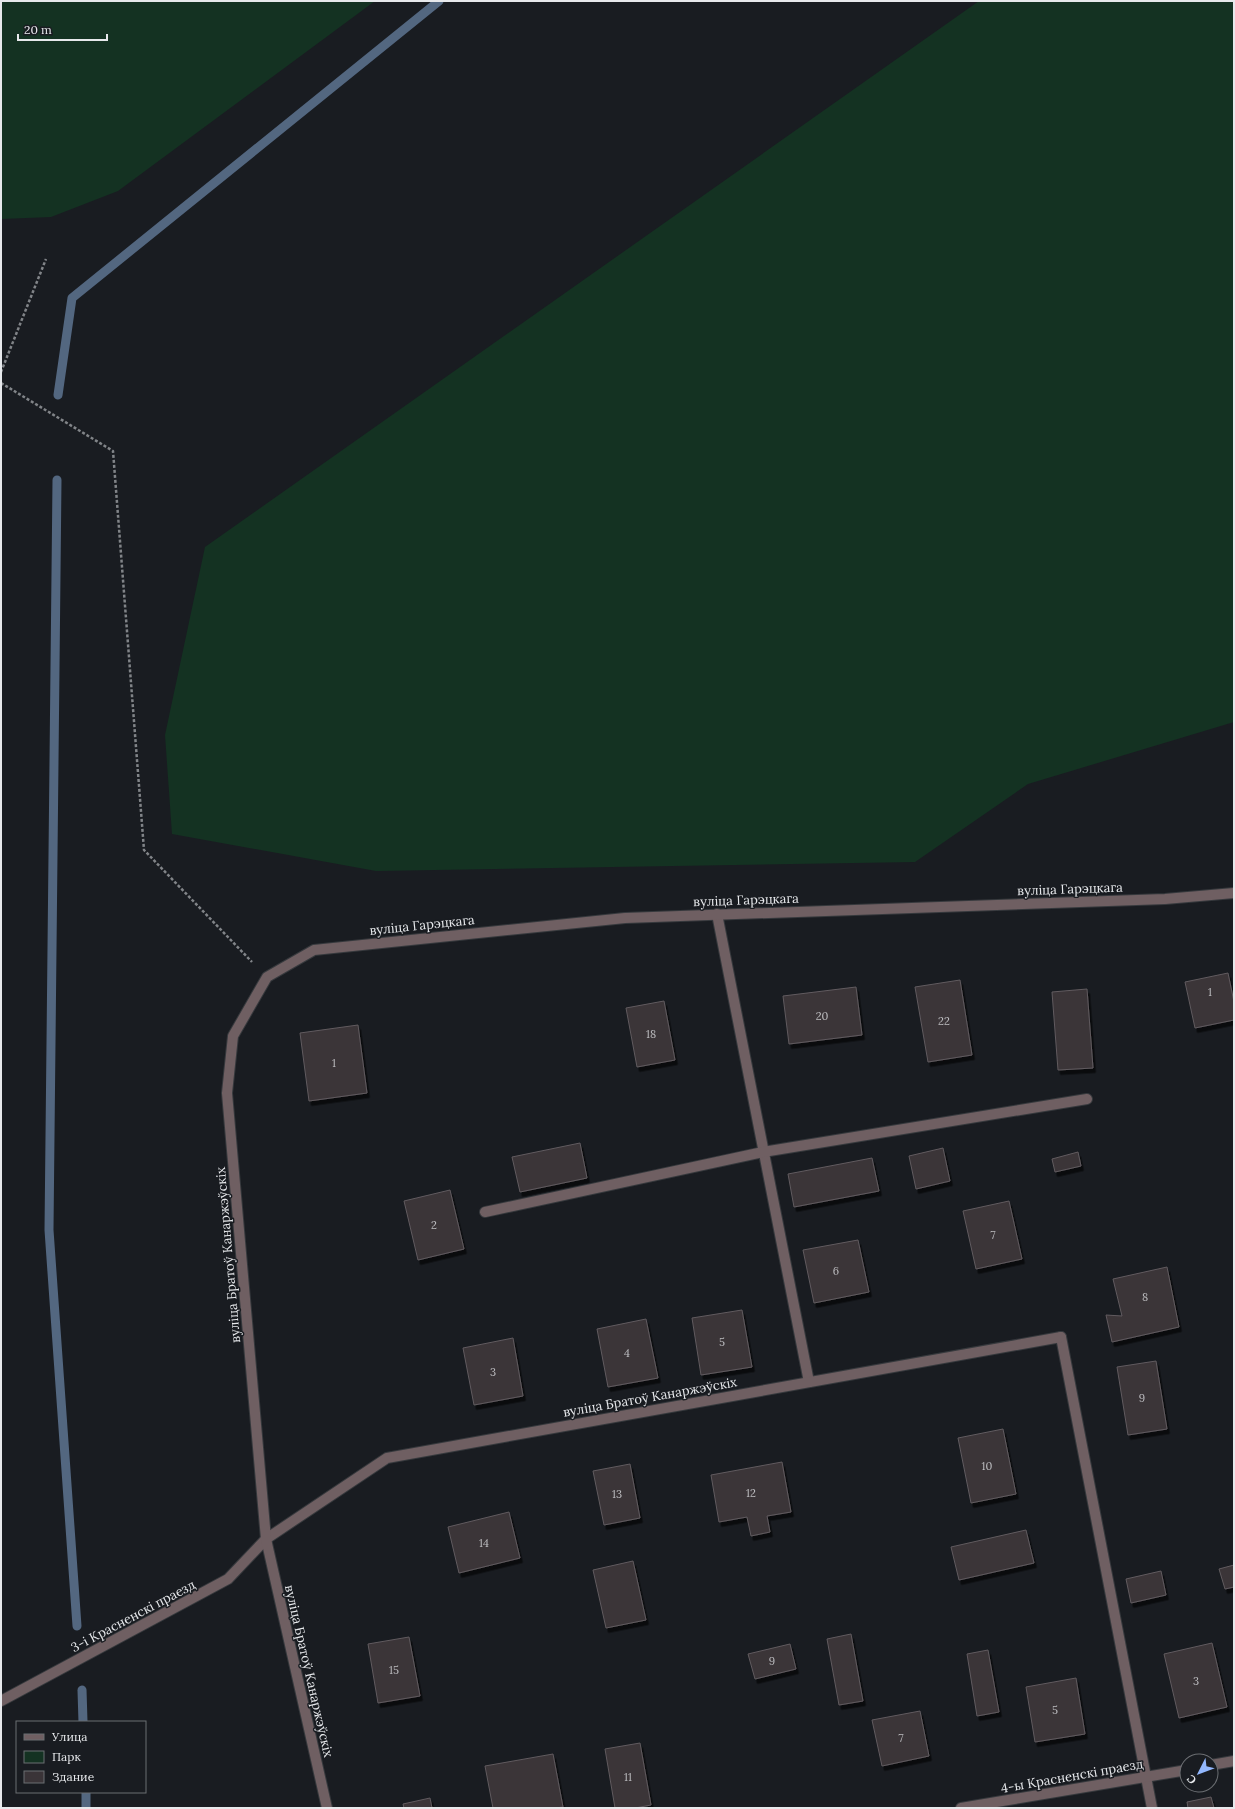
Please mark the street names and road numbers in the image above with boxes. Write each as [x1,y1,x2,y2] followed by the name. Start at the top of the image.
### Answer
[1017,879,1123,899] street label: вуліца Гарэцкага
[693,890,799,910] street label: вуліца Гарэцкага
[369,911,476,939] street label: вуліца Гарэцкага
[212,1166,244,1344] street label: вуліца Братоў Канаржэўскіх
[562,1373,738,1421] street label: вуліца Братоў Канаржэўскіх
[68,1576,198,1656] street label: 3-і Красненскі праезд
[281,1583,337,1759] street label: вуліца Братоў Канаржэўскіх
[1000,1755,1145,1797] street label: 4-ы Красненскі праезд

